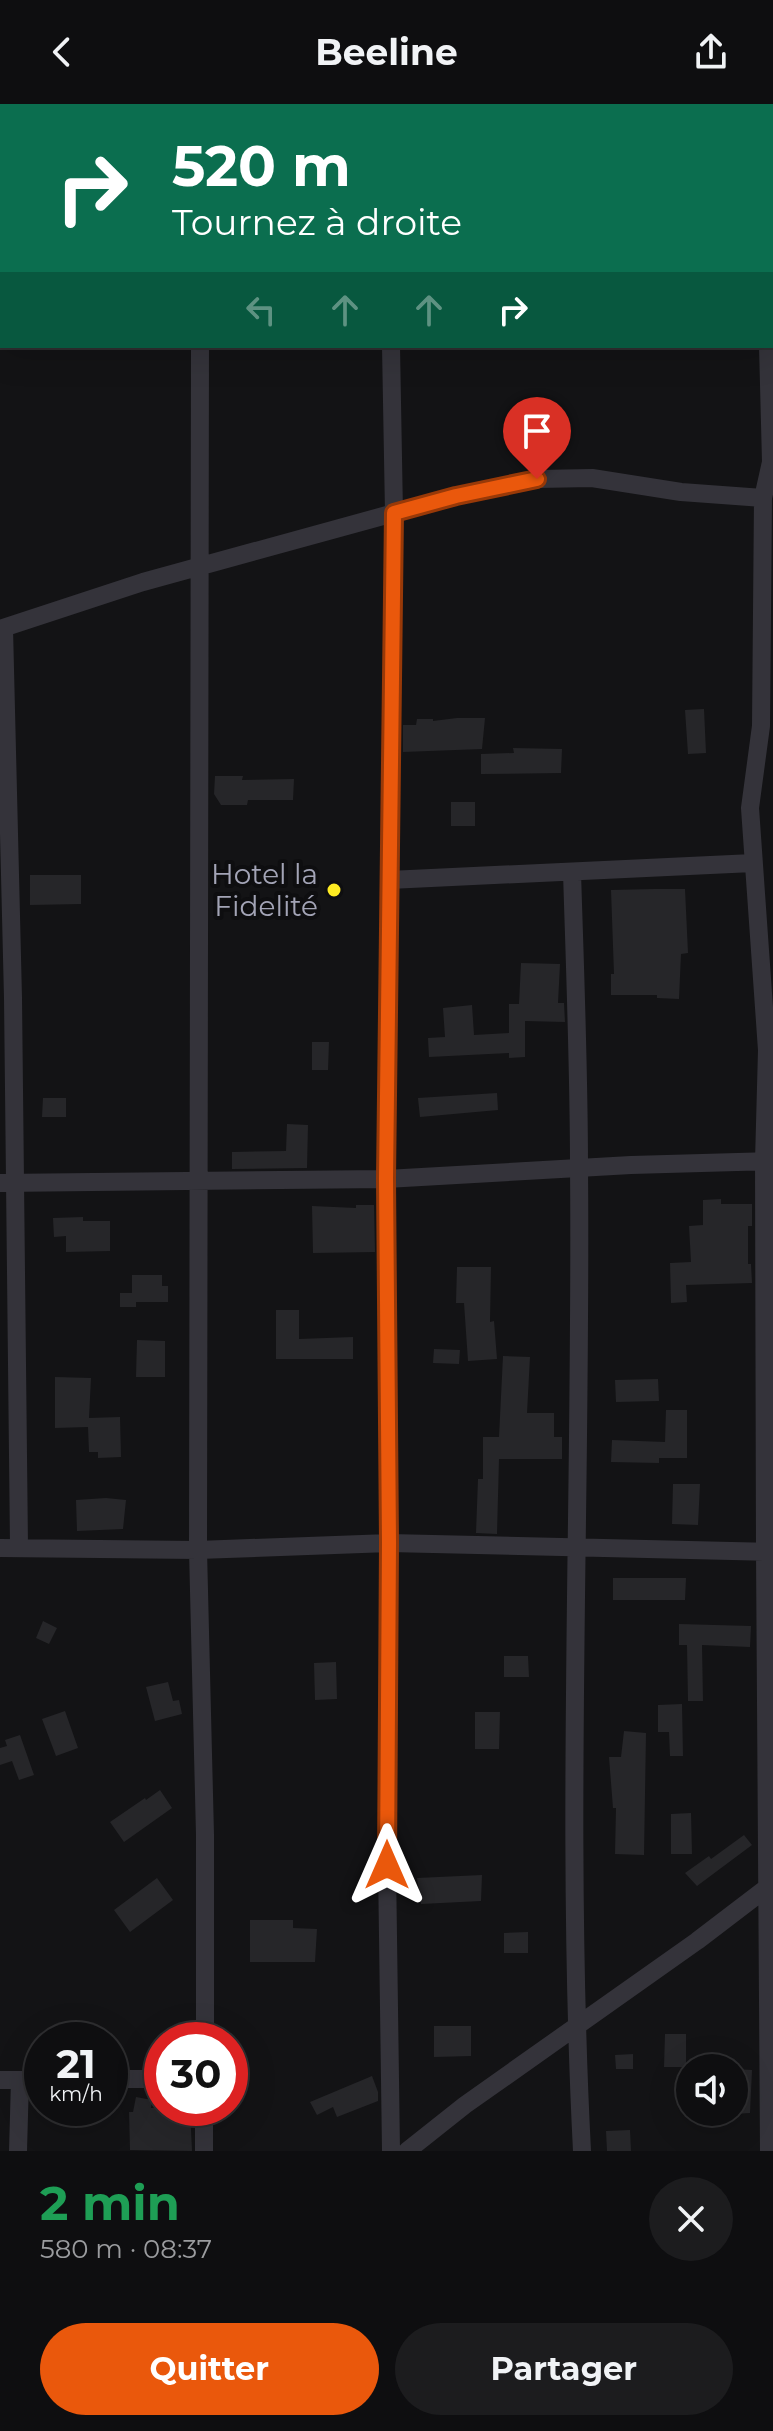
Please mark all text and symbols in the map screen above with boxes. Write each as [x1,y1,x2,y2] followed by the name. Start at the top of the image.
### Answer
[40,30,84,74] icon: back
[315,30,458,74] text: Beeline
[689,30,733,74] icon: share
[172,132,351,200] text: 520 m
[40,136,144,240] icon: right
[172,200,462,244] text: Tournez à droite
[239,288,283,332] icon: left
[323,288,367,332] icon: ahead
[407,288,451,332] icon: ahead
[491,288,535,332] icon: right
[503,397,571,479] pin
[515,409,559,453] icon: arrive
[211,857,318,923] place label: Hotel la Fidelité
[325,881,343,899] marker: Hotel la Fidelité
[345,1823,429,1907] position arrow
[144,2022,248,2126] speed limit sign: 30
[56,2039,96,2088] text: 21
[676,2054,748,2126] map controls
[676,2054,748,2126] button: sound
[49,2082,103,2106] text: km/h
[40,2174,180,2232] text: 2 min
[649,2177,733,2261] button: close
[40,2233,212,2265] text: 580 m · 08:37
[40,2323,379,2415] button: Quitter
[395,2323,733,2415] button: Partager

